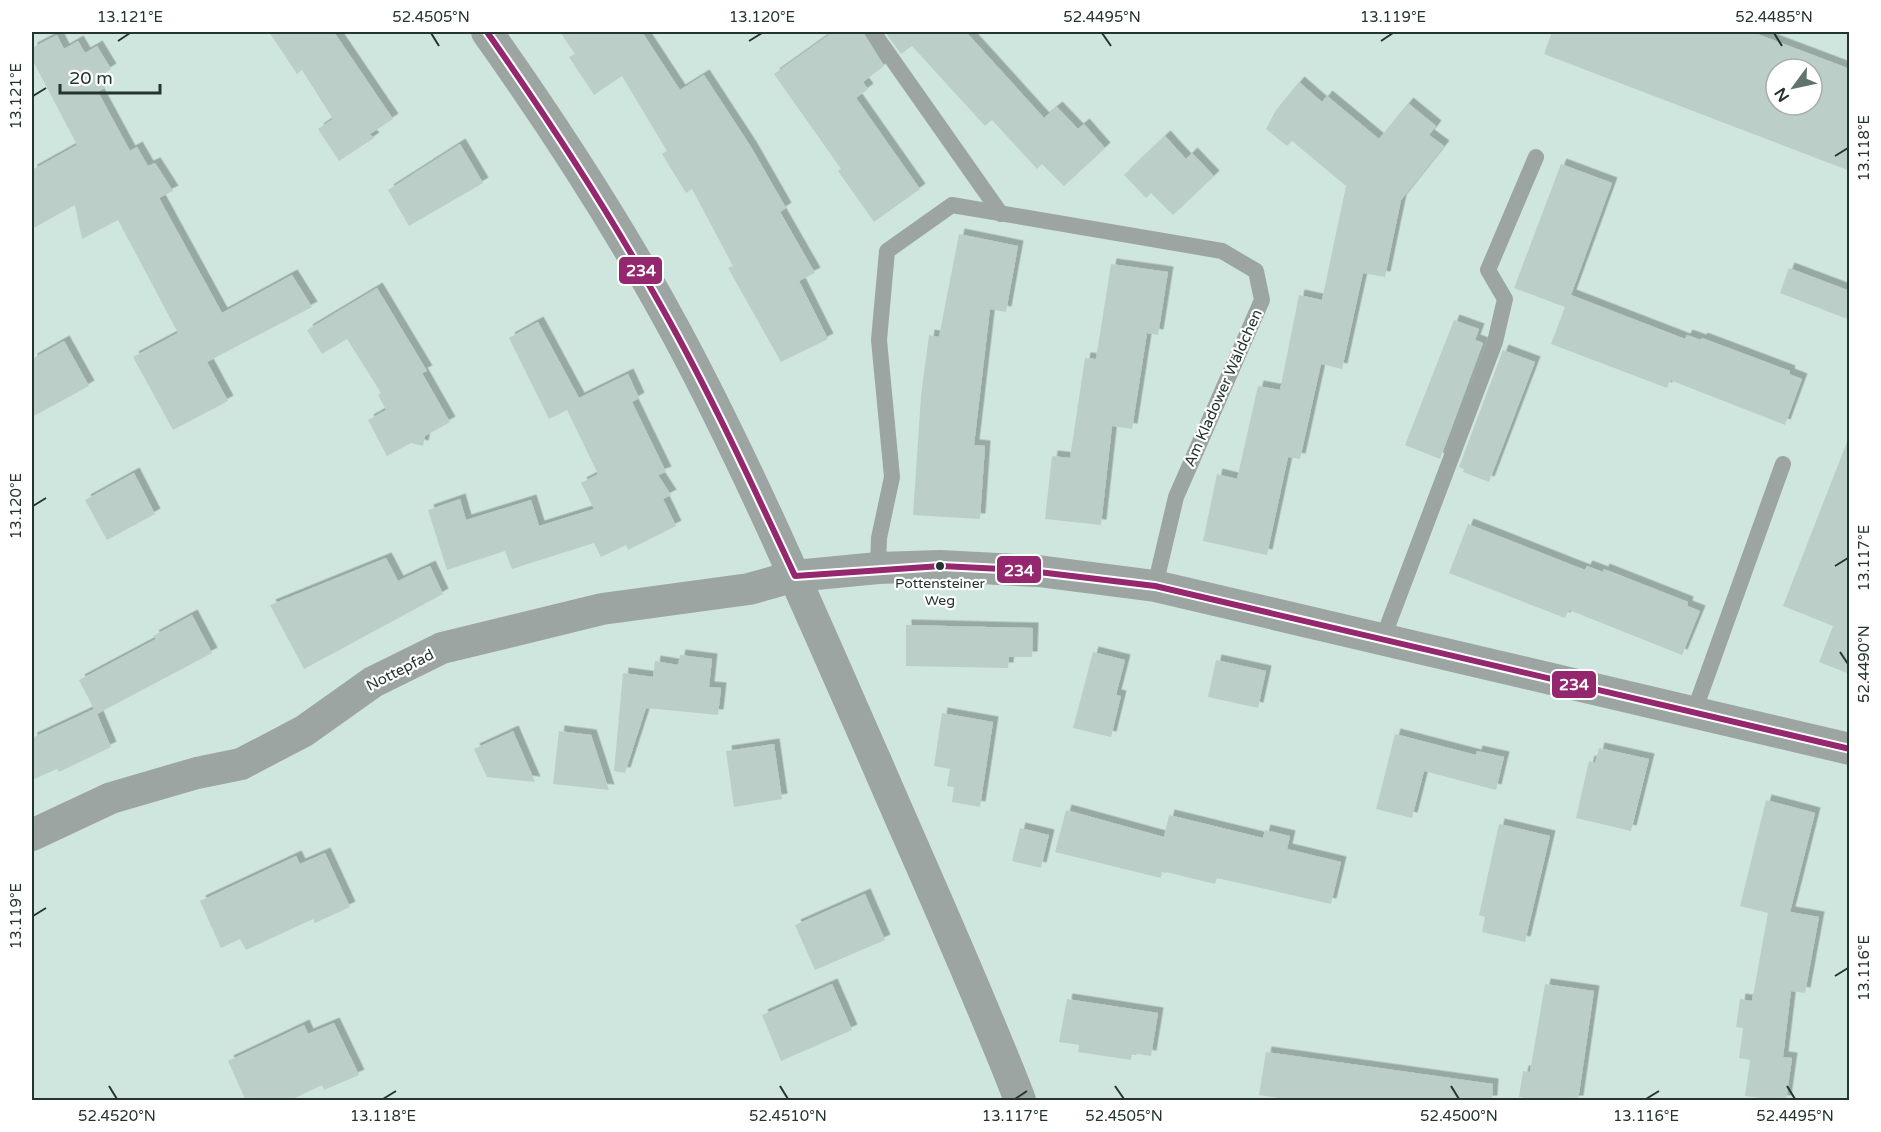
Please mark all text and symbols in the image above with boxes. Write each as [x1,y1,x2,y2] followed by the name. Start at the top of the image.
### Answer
[97,8,163,26] text: 13.121°E
[392,8,470,26] text: 52.4505°N
[729,8,795,26] text: 13.120°E
[1063,8,1141,26] text: 52.4495°N
[1360,8,1426,26] text: 13.119°E
[1735,8,1813,26] text: 52.4485°N
[60,57,160,95] scale bar
[1764,57,1824,117] north arrow
[7,63,25,129] text: 13.121°E
[69,67,113,89] text: 20 m
[1770,84,1794,105] text: N
[1855,115,1873,181] text: 13.118°E
[618,256,663,285] line badge: 234
[626,261,656,281] text: 234
[1180,307,1266,469] street label: Am Kladower Wäldchen
[7,473,25,539] text: 13.120°E
[1855,525,1873,591] text: 13.117°E
[996,555,1042,584] line badge: 234
[934,560,946,572] marker: Pottensteiner Weg
[1004,561,1034,581] text: 234
[895,575,986,609] place label: Pottensteiner Weg
[1855,625,1873,703] text: 52.4490°N
[363,645,437,695] street label: Nottepfad
[1551,670,1597,699] line badge: 234
[1559,675,1589,695] text: 234
[7,883,25,949] text: 13.119°E
[1855,935,1873,1001] text: 13.116°E
[78,1107,156,1125] text: 52.4520°N
[350,1107,416,1125] text: 13.118°E
[749,1107,827,1125] text: 52.4510°N
[982,1107,1048,1125] text: 13.117°E
[1085,1107,1163,1125] text: 52.4505°N
[1420,1107,1498,1125] text: 52.4500°N
[1613,1107,1679,1125] text: 13.116°E
[1756,1107,1834,1125] text: 52.4495°N

